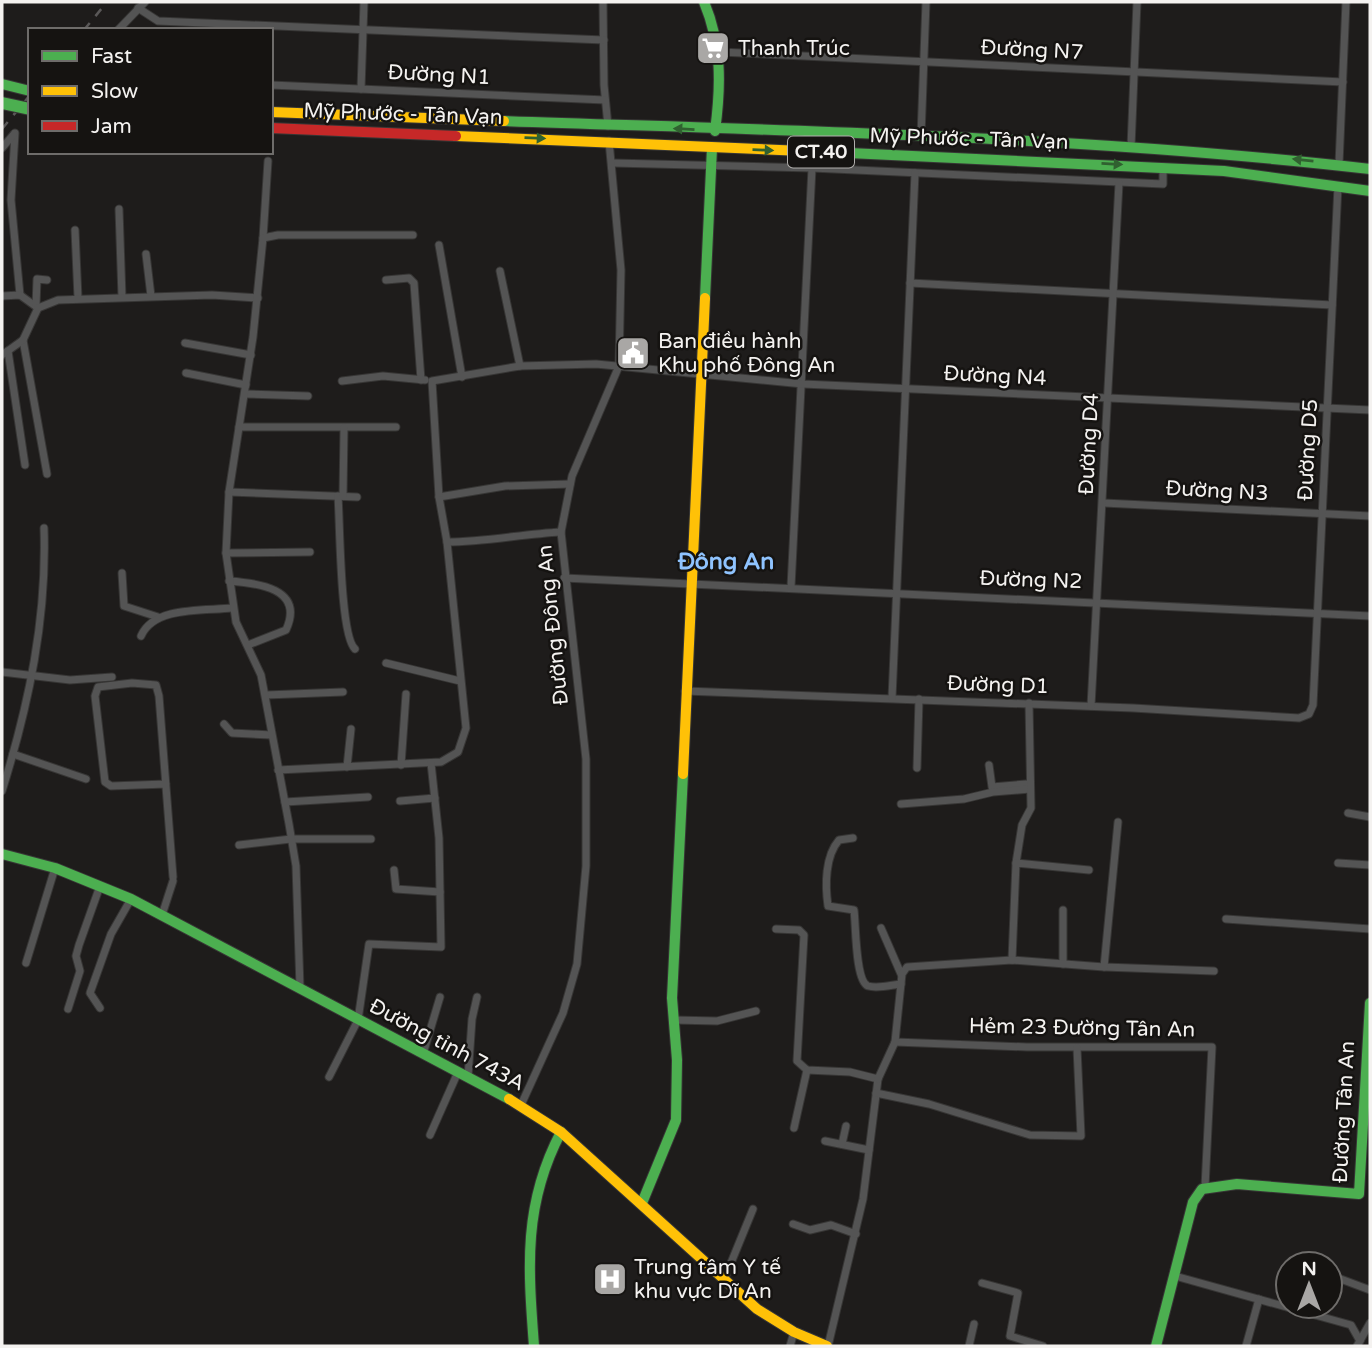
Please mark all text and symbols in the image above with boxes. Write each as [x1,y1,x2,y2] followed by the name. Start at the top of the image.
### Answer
[28,28,273,154] legend
[694,29,732,67] supermarket icon: Thanh Trúc
[980,35,1084,65] street label: Đường N7
[738,36,850,61] place label: Thanh Trúc
[91,44,132,69] text: Fast
[387,60,491,90] street label: Đường N1
[91,79,139,104] text: Slow
[303,98,503,130] street label: Mỹ Phước - Tân Vạn
[91,114,132,139] text: Jam
[869,123,1069,155] street label: Mỹ Phước - Tân Vạn
[673,124,695,135] one-way arrow
[525,133,547,144] one-way arrow
[788,136,854,168] road number: CT.40
[752,144,774,155] one-way arrow
[1291,154,1313,165] one-way arrow
[1101,159,1123,170] one-way arrow
[658,329,835,378] place label: Ban điều hành Khu phố Đông An
[614,334,652,372] public building icon: Ban điều hành Khu phố Đông An
[943,361,1047,391] street label: Đường N4
[1074,392,1104,496] street label: Đường D4
[1293,398,1323,502] street label: Đường D5
[1165,476,1269,506] street label: Đường N3
[532,544,574,706] street label: Đường Đông An
[677,548,774,576] district label: Đông An
[979,566,1083,594] street label: Đường N2
[947,671,1049,699] street label: Đường D1
[365,993,529,1097] street label: Đường tỉnh 743A
[969,1014,1195,1042] street label: Hẻm 23 Đường Tân An
[1328,1040,1360,1184] street label: Đường Tân An
[1274,1250,1344,1320] north arrow
[634,1255,781,1304] place label: Trung tâm Y tế khu vực Dĩ An
[1301,1258,1317,1280] text: N
[591,1260,629,1298] hospital icon: Trung tâm Y tế khu vực Dĩ An

